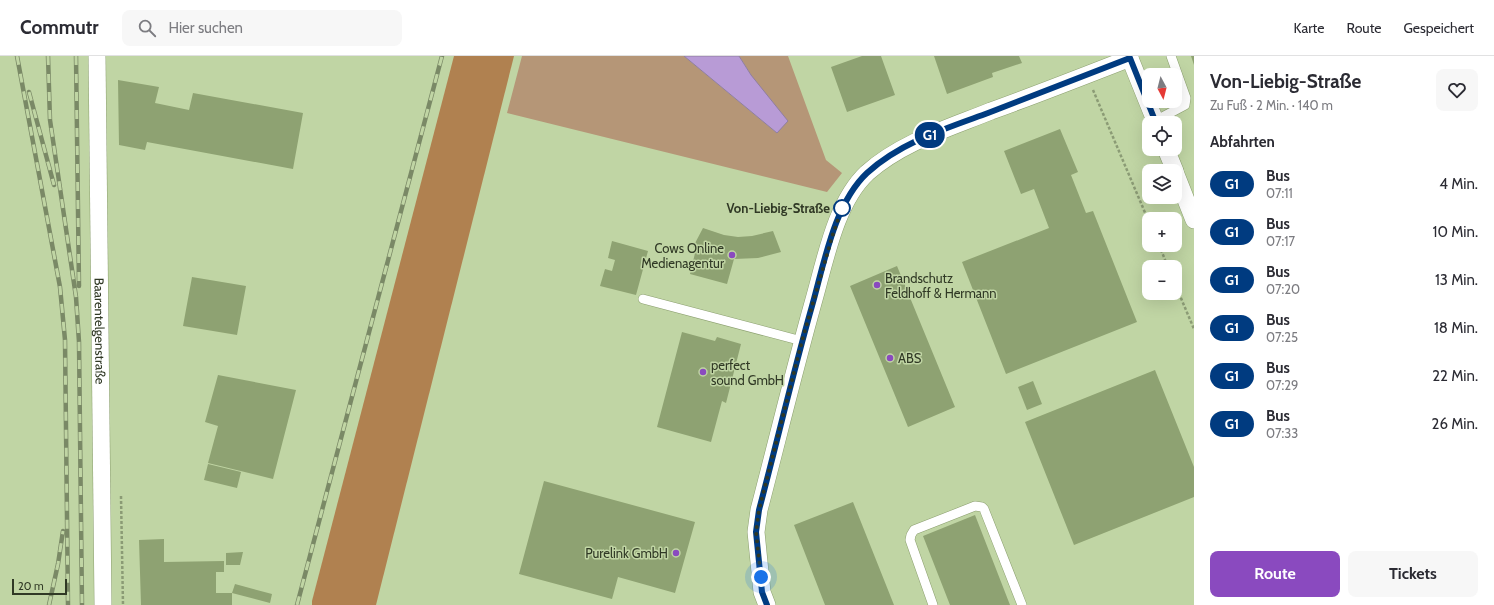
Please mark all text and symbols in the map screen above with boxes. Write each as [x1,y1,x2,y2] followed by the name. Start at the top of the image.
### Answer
[122,10,402,46] search box
[20,16,98,39] text: Commutr
[136,17,158,39] icon: search
[168,19,243,37] text: Hier suchen
[1294,19,1324,37] text: Karte
[1346,19,1382,37] text: Route
[1404,19,1474,37] text: Gespeichert
[1142,68,1182,108] north arrow
[1142,68,1182,300] map controls
[1436,69,1478,111] button: heart
[1210,70,1361,93] text: Von-Liebig-Straße
[1210,97,1333,113] text: Zu Fuß · 2 Min. · 140 m
[1142,116,1182,156] button: locate
[912,122,948,148] line badge: G1
[923,126,937,144] text: G1
[1210,133,1275,151] text: Abfahrten
[1142,164,1182,204] button: layers
[1266,167,1290,185] text: Bus
[1225,175,1239,193] text: G1
[1439,175,1478,193] text: 4 Min.
[1266,185,1293,201] text: 07:11
[833,199,851,217] marker: Von-Liebig-Straße
[726,200,830,216] place label: Von-Liebig-Straße
[1142,212,1182,252] button: +
[1266,215,1290,233] text: Bus
[1225,223,1239,241] text: G1
[1433,223,1478,241] text: 10 Min.
[1266,233,1295,249] text: 07:17
[641,240,725,271] place label: Cows Online Medienagentur
[727,250,737,260] marker: Cows Online Medienagentur
[1142,260,1182,300] button: −
[1266,263,1290,281] text: Bus
[885,270,997,301] place label: Brandschutz Feldhoff & Hermann
[1225,271,1239,289] text: G1
[1435,271,1478,289] text: 13 Min.
[91,278,109,385] street label: Baarentelgenstraße
[872,280,882,290] marker: Brandschutz Feldhoff & Hermann
[1266,281,1300,297] text: 07:20
[1266,311,1290,329] text: Bus
[1225,319,1239,337] text: G1
[1434,319,1478,337] text: 18 Min.
[1266,329,1298,345] text: 07:25
[898,350,922,366] place label: ABS
[885,353,895,363] marker: ABS
[711,357,784,388] place label: perfect sound GmbH
[1266,359,1290,377] text: Bus
[698,367,708,377] marker: perfect sound GmbH
[1225,367,1239,385] text: G1
[1432,367,1478,385] text: 22 Min.
[1266,377,1298,393] text: 07:29
[1266,407,1290,425] text: Bus
[1225,415,1239,433] text: G1
[1432,415,1478,433] text: 26 Min.
[1266,425,1298,441] text: 07:33
[585,545,668,561] place label: Purelink GmbH
[671,548,681,558] marker: Purelink GmbH
[1210,551,1340,597] button: Route
[1348,551,1478,597] button: Tickets
[751,567,771,587] your location
[12,577,67,596] scale bar
[18,579,44,593] text: 20 m

